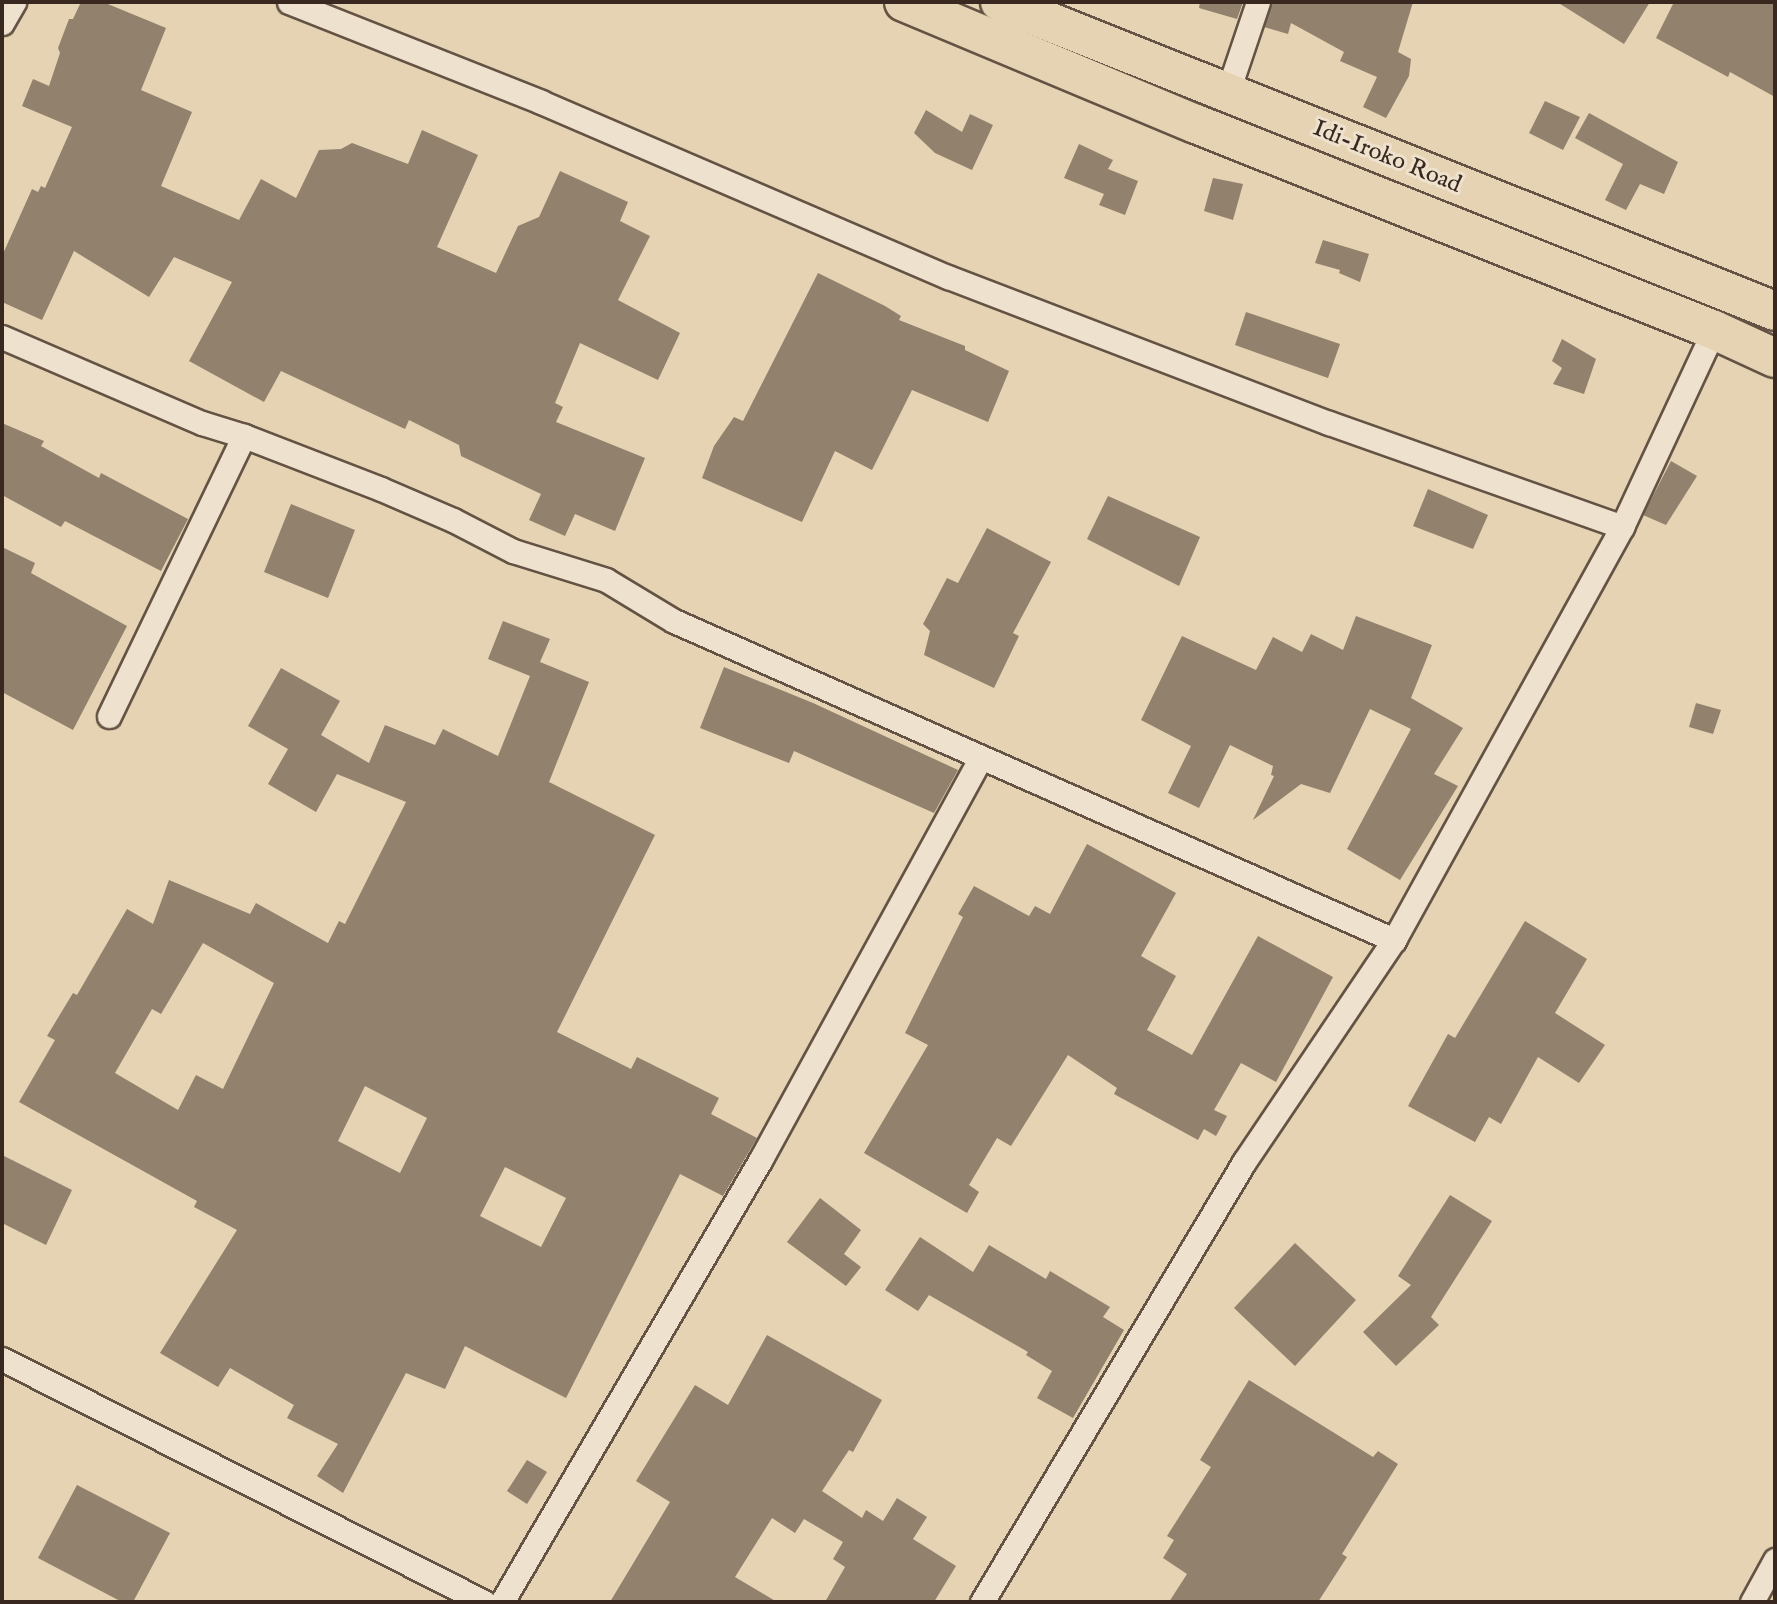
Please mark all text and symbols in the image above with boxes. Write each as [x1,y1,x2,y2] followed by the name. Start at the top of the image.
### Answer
[1309,114,1465,200] street label: Idi-Iroko Road

